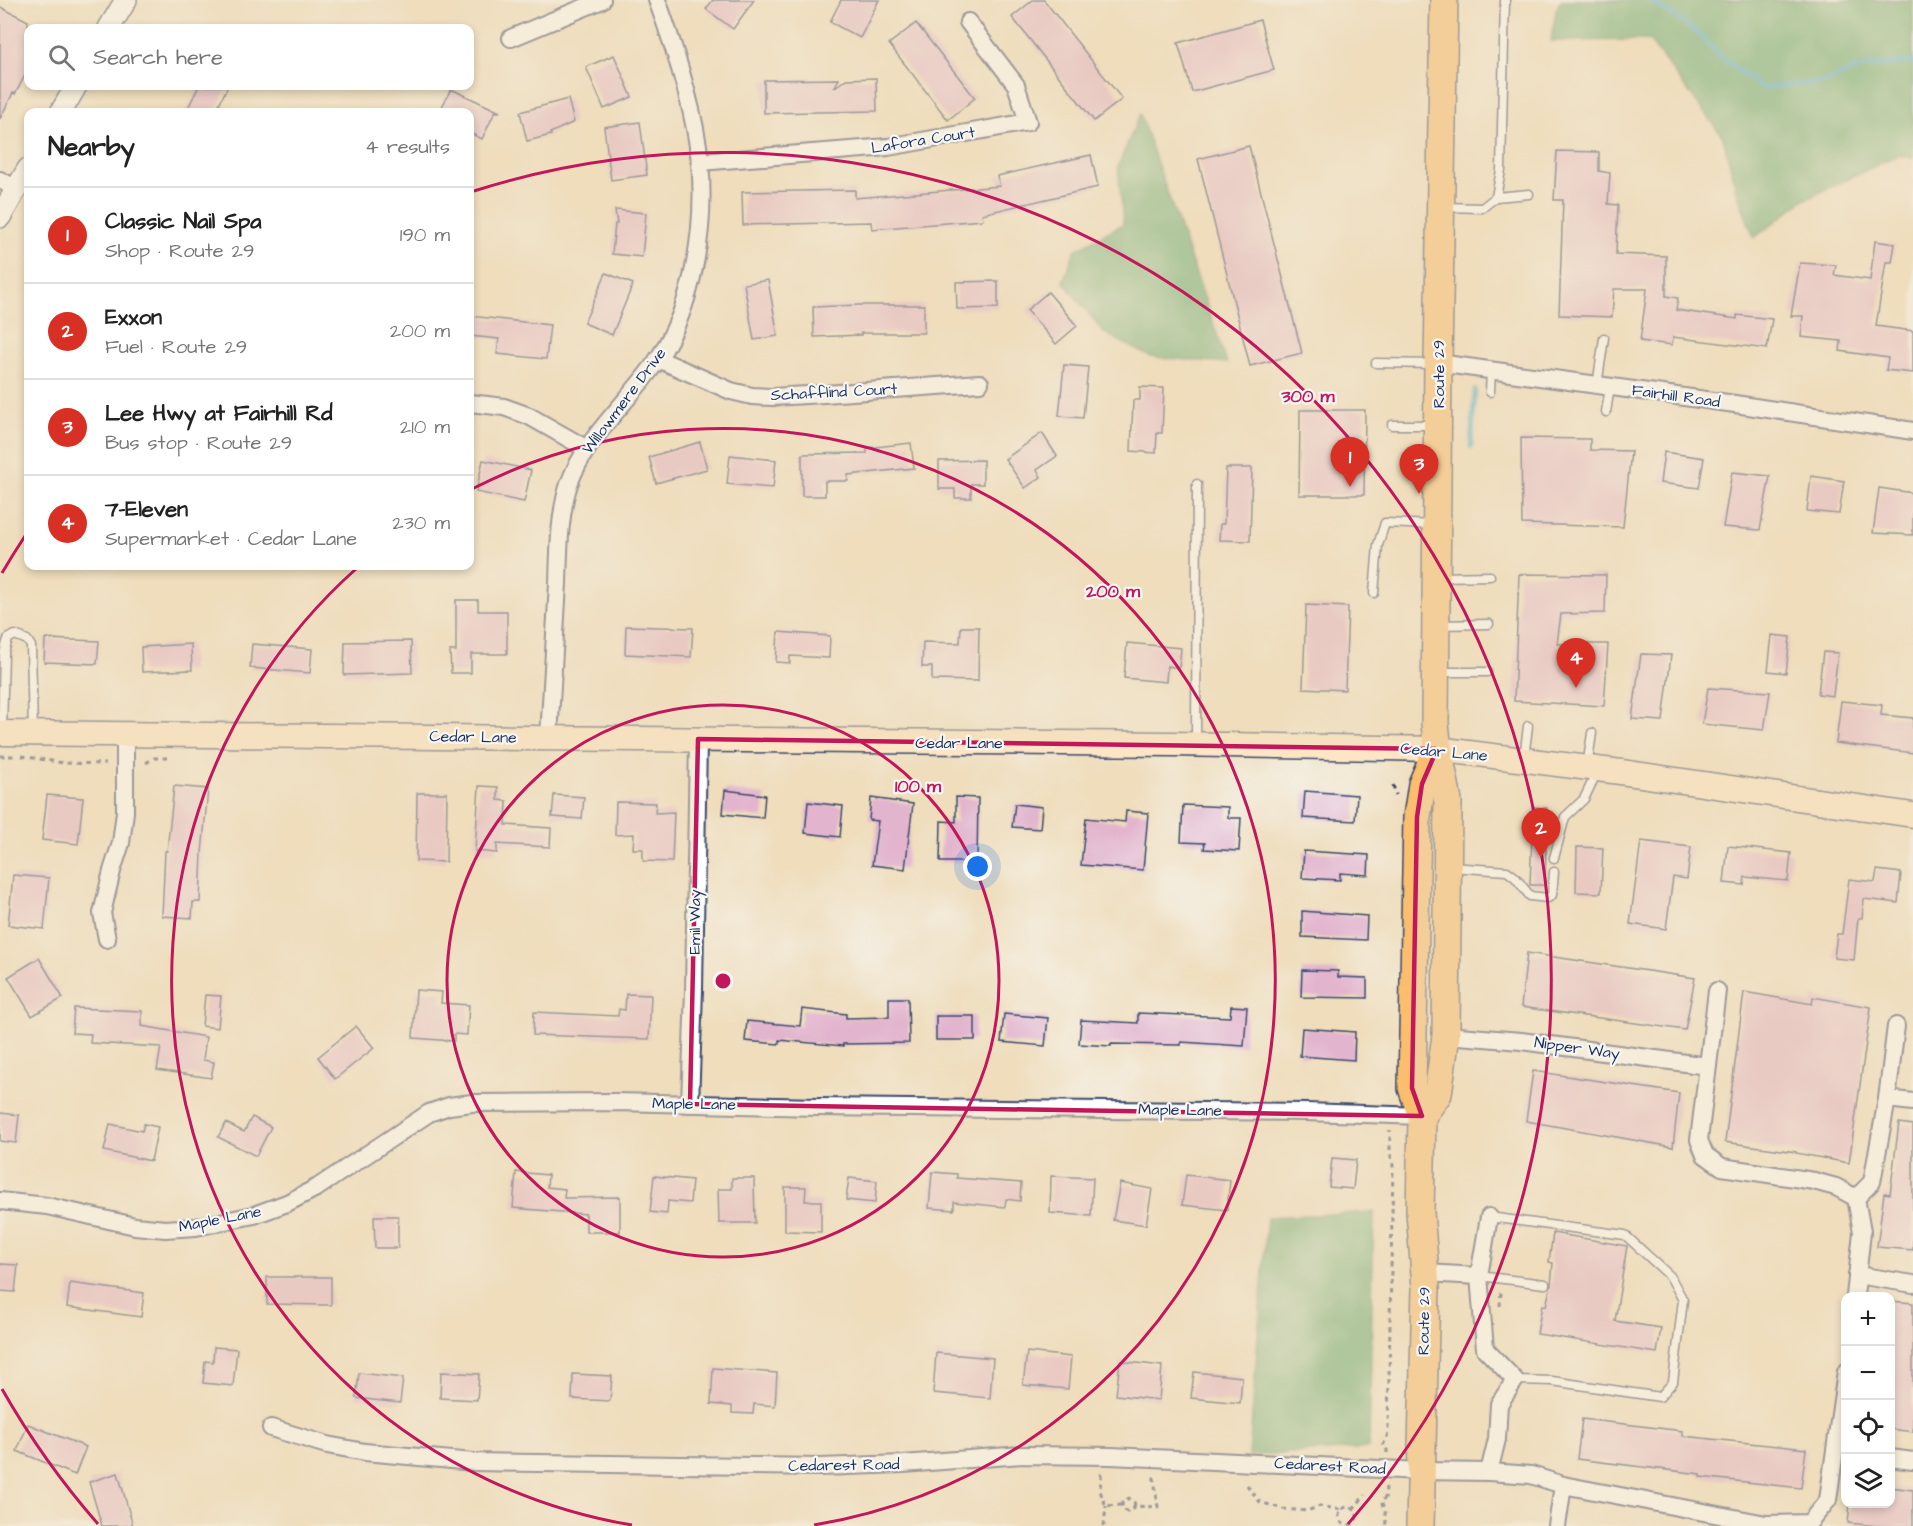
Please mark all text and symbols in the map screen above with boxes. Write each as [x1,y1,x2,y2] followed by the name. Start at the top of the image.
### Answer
[24,24,474,90] search box
[45,41,78,74] icon: search
[93,42,223,73] text: Search here
[870,121,977,159] street label: Lafora Court
[48,129,135,165] text: Nearby
[365,133,450,161] text: 4 results
[105,206,262,237] text: Classic Nail Spa
[66,221,69,249] text: 1
[400,221,450,249] text: 190 m
[105,237,254,265] text: Shop · Route 29
[105,302,162,333] text: Exxon
[62,317,73,345] text: 2
[390,317,450,345] text: 200 m
[105,333,247,361] text: Fuel · Route 29
[1428,340,1450,408] street label: Route 29
[577,343,672,459] street label: Willowmere Drive
[770,378,898,406] street label: Schafflind Court
[1630,379,1722,413] street label: Fairhill Road
[1280,384,1336,409] text: 300 m
[105,398,333,429] text: Lee Hwy at Fairhill Rd
[62,413,73,441] text: 3
[400,413,450,441] text: 210 m
[105,429,292,457] text: Bus stop · Route 29
[1330,438,1370,487] pin: 1
[1400,444,1438,494] pin: 3
[105,494,188,525] text: 7-Eleven
[61,509,74,537] text: 4
[392,509,450,537] text: 230 m
[105,525,357,553] text: Supermarket · Cedar Lane
[1085,579,1141,604] text: 200 m
[1556,638,1596,688] pin: 4
[429,725,517,749] street label: Cedar Lane
[915,732,1003,754] street label: Cedar Lane
[1399,737,1489,767] street label: Cedar Lane
[895,774,942,799] text: 100 m
[1522,808,1560,858] pin: 2
[963,852,992,881] your location
[684,889,707,955] street label: Emil Way
[713,971,733,991] centre of rings
[1533,1031,1621,1066] street label: Nipper Way
[652,1092,736,1116] street label: Maple Lane
[1138,1098,1222,1122] street label: Maple Lane
[177,1200,264,1238] street label: Maple Lane
[1412,1287,1436,1355] street label: Route 29
[1841,1292,1895,1508] map controls
[1841,1292,1895,1346] button: +
[1841,1346,1895,1400] button: −
[1841,1400,1895,1454] button: locate
[1274,1452,1386,1480] street label: Cedarest Road
[788,1453,900,1477] street label: Cedarest Road
[1841,1454,1895,1508] button: layers

